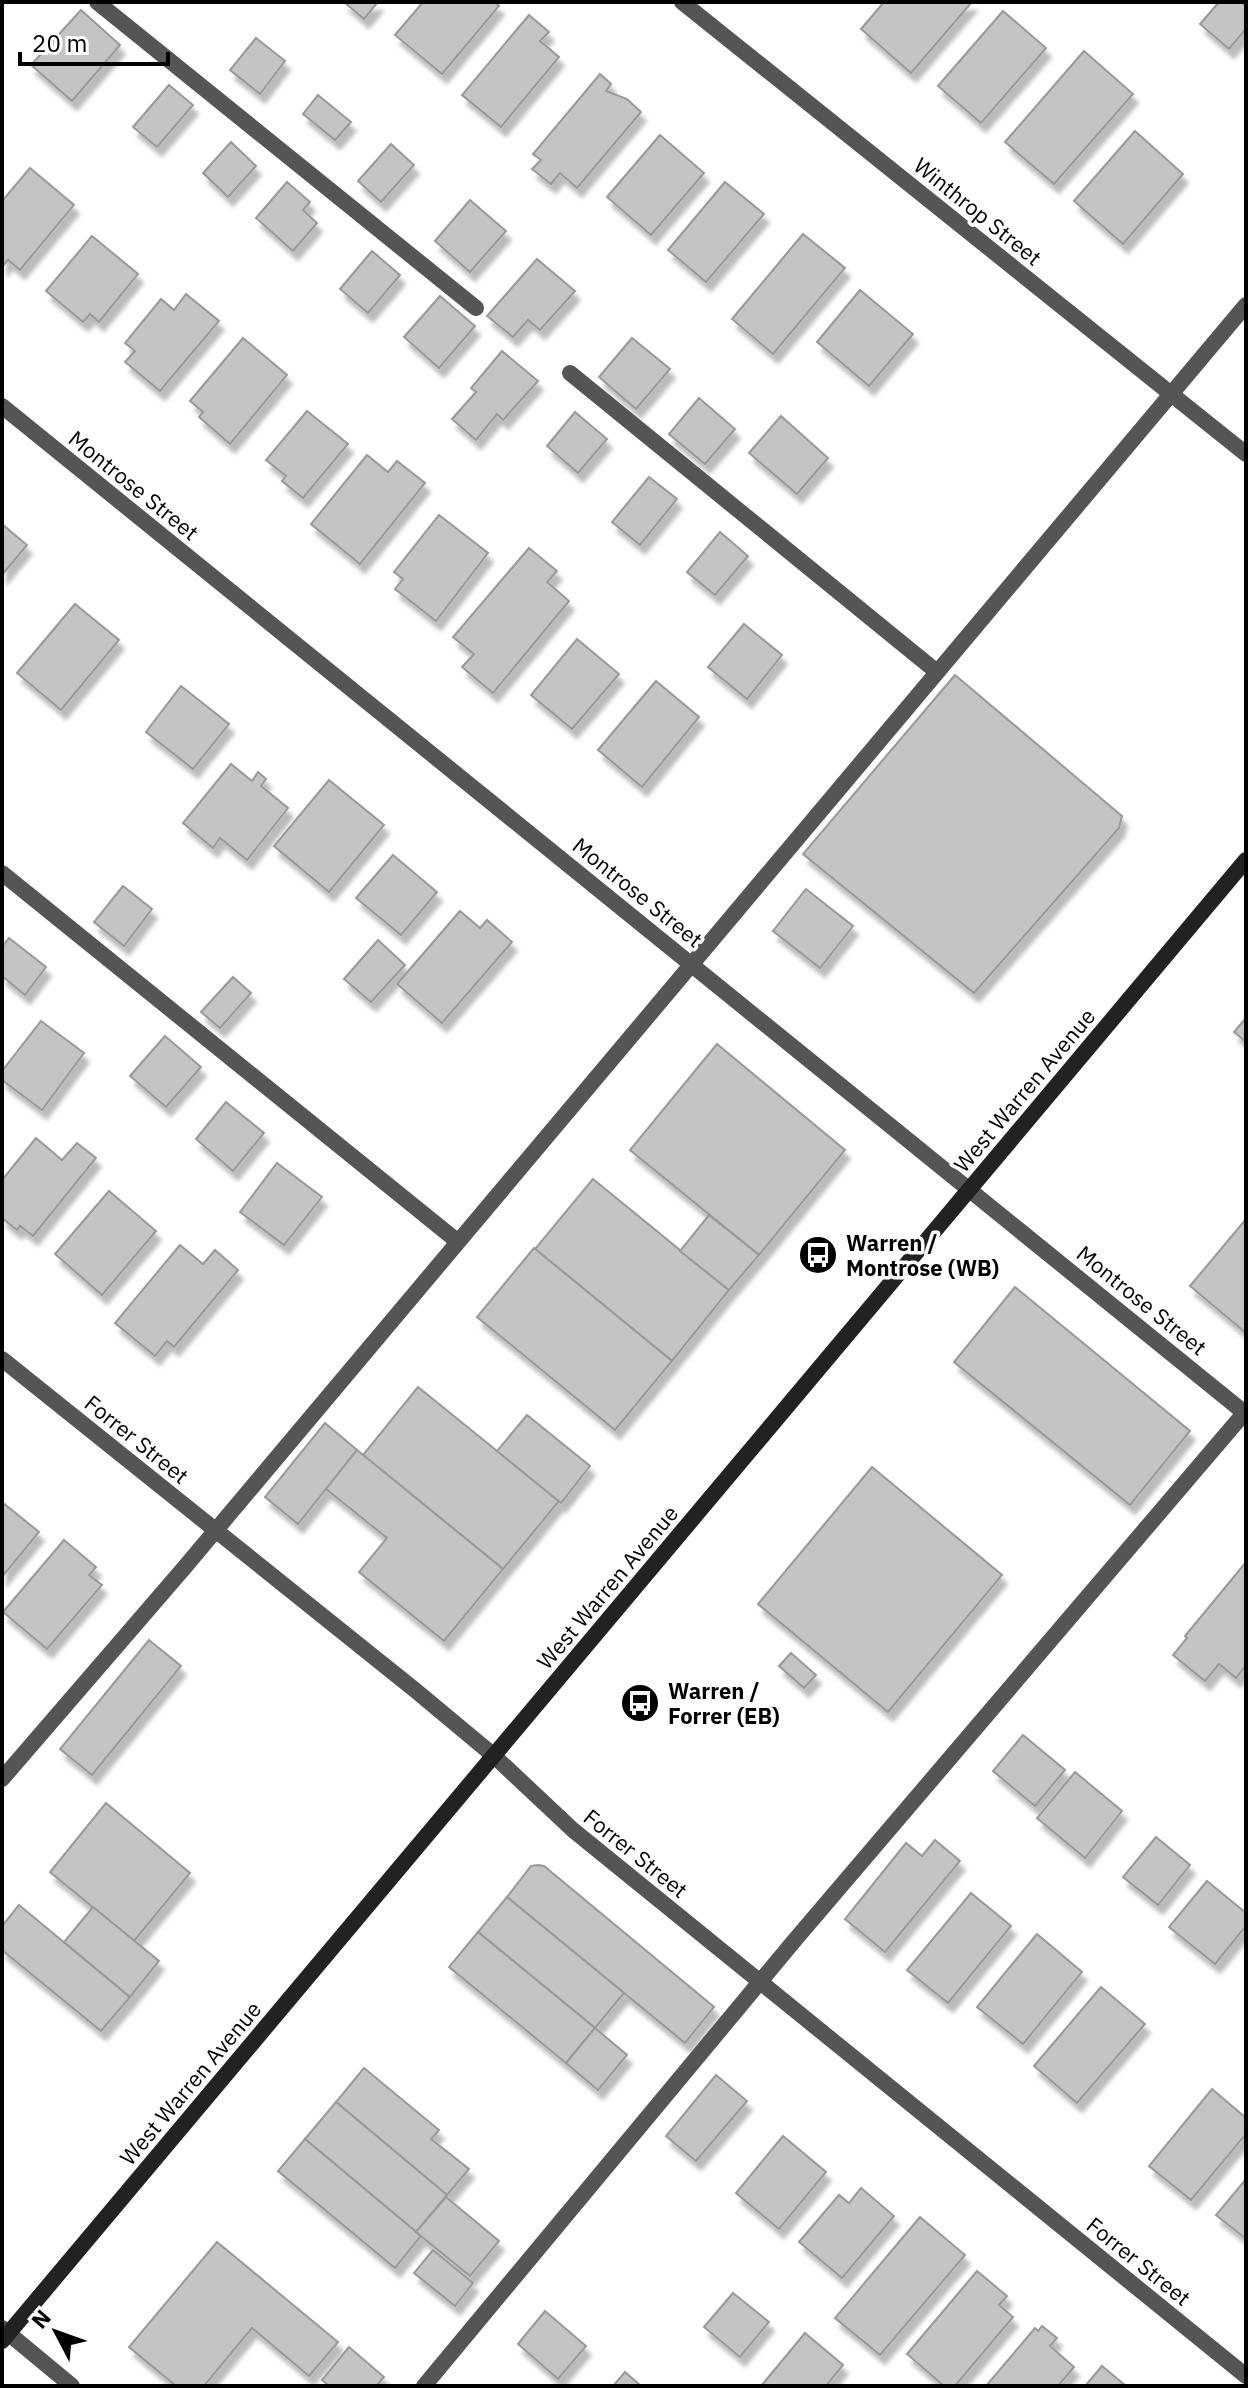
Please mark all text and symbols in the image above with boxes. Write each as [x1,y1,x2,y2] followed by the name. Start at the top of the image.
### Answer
[20,16,168,66] scale bar
[32,27,87,59] text: 20 m
[908,151,1048,271] street label: Winthrop Street
[63,424,205,546] street label: Montrose Street
[567,831,709,953] street label: Montrose Street
[947,1002,1101,1178] street label: West Warren Avenue
[846,1228,999,1282] place label: Warren / Montrose (WB)
[797,1234,839,1276] bus stop icon: Warren / Montrose (WB)
[1071,1239,1213,1361] street label: Montrose Street
[79,1388,195,1490] street label: Forrer Street
[530,1499,684,1675] street label: West Warren Avenue
[668,1676,780,1730] place label: Warren / Forrer (EB)
[619,1682,661,1724] bus stop icon: Warren / Forrer (EB)
[578,1802,694,1904] street label: Forrer Street
[113,1995,267,2171] street label: West Warren Avenue
[1081,2210,1197,2312] street label: Forrer Street
[16,2292,96,2372] north arrow
[24,2303,57,2334] text: N

